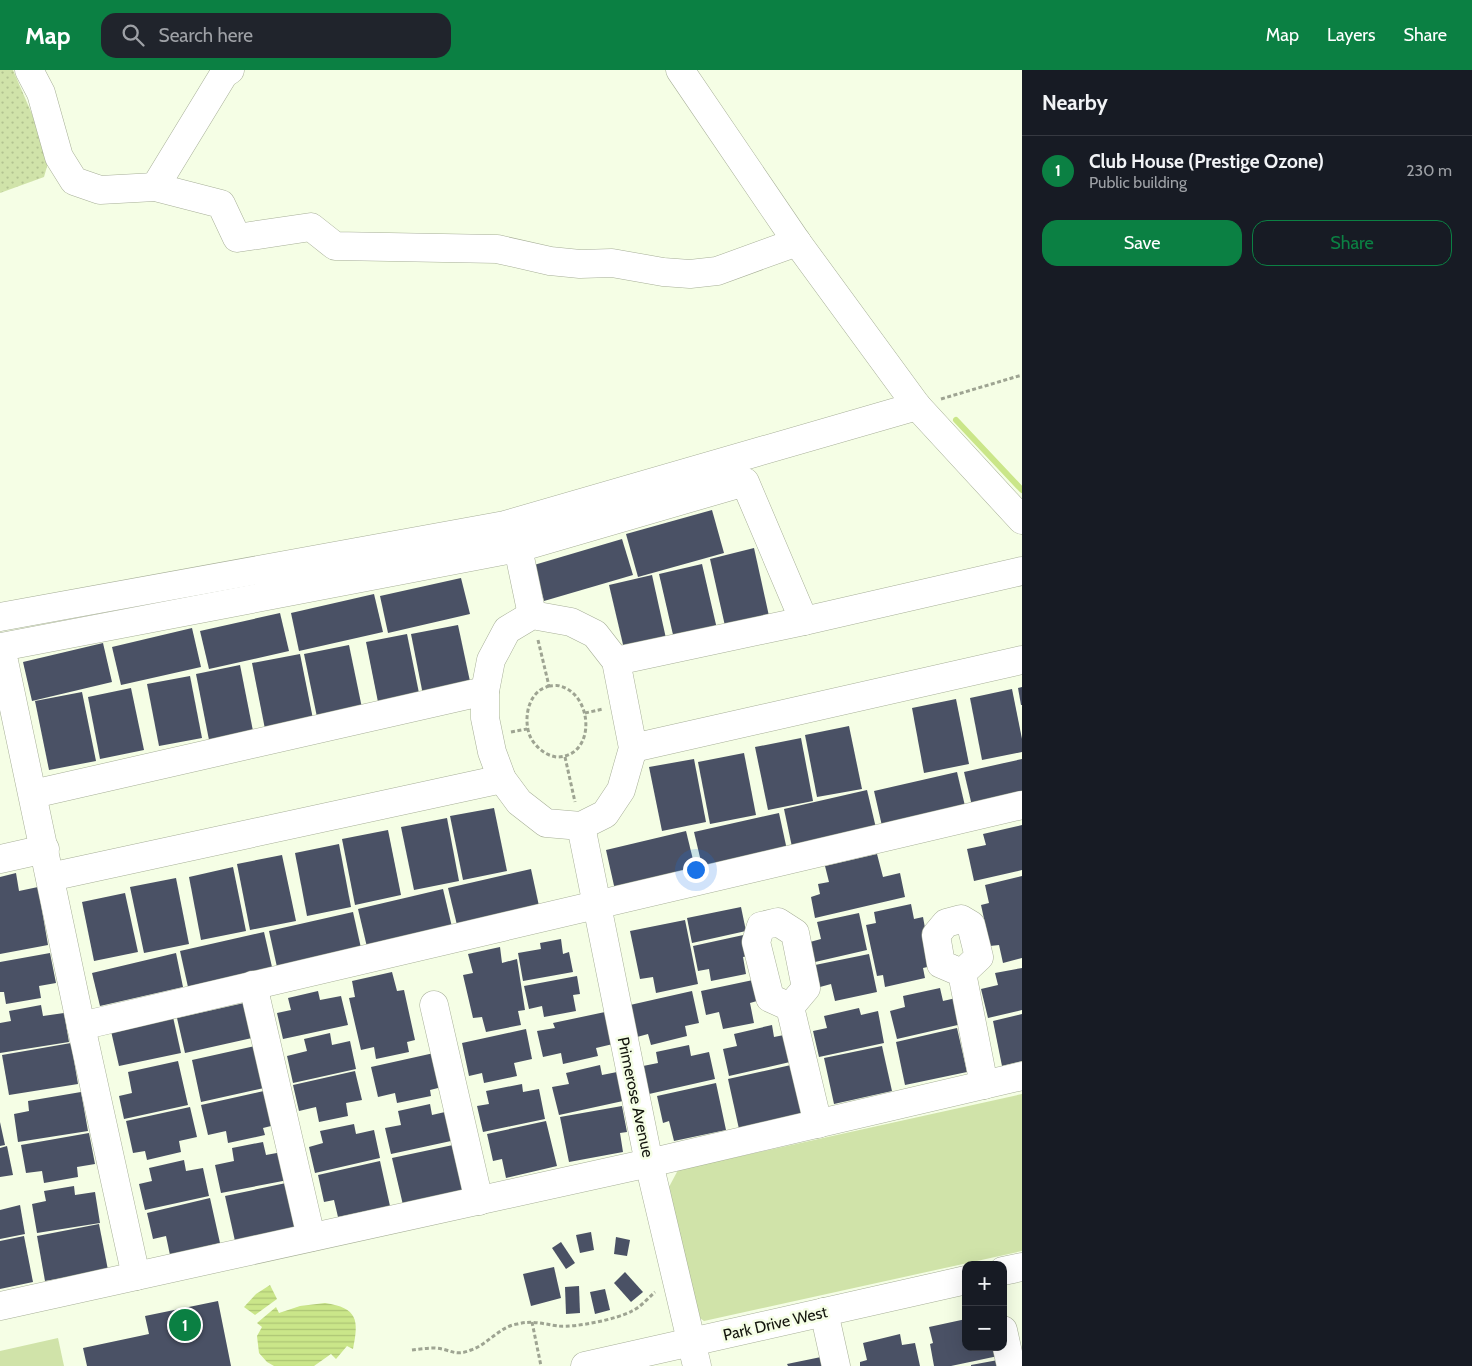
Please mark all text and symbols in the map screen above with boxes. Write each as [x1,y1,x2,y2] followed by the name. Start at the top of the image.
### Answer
[101,13,451,58] search box
[25,21,71,50] text: Map
[119,21,147,49] icon: search
[159,24,253,47] text: Search here
[1266,24,1299,46] text: Map
[1327,24,1376,46] text: Layers
[1404,24,1447,46] text: Share
[1042,90,1108,115] text: Nearby
[1089,150,1324,173] text: Club House (Prestige Ozone)
[1055,161,1061,180] text: 1
[1406,161,1452,180] text: 230 m
[1089,173,1187,192] text: Public building
[1042,220,1242,266] button: Save
[1252,220,1452,266] button: Share
[683,857,709,883] your location
[613,1035,658,1159] street label: Primerose Avenue
[962,1261,1007,1351] map controls
[962,1261,1007,1306] button: +
[721,1302,830,1345] street label: Park Drive West
[169,1306,201,1344] pin: 1
[962,1306,1007,1351] button: −

